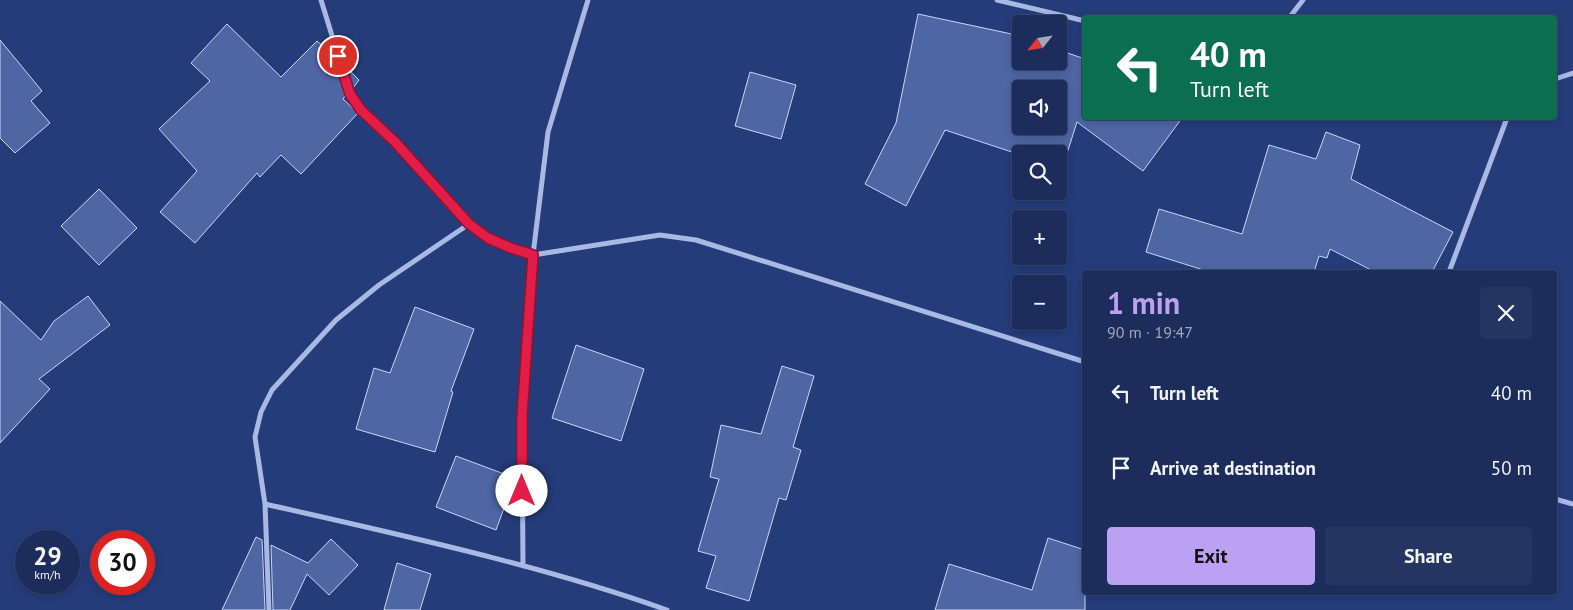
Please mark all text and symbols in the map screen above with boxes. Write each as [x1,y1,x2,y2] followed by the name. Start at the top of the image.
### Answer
[1012,15,1068,70] north arrow
[1012,15,1067,330] map controls
[1190,31,1267,77] text: 40 m
[317,35,359,77] pin
[1107,35,1172,100] icon: left
[324,42,352,70] icon: arrive
[1190,75,1269,103] text: Turn left
[1012,80,1067,135] button: sound
[1012,145,1067,200] button: search
[1012,210,1067,265] button: +
[1012,275,1067,330] button: −
[1107,283,1180,322] text: 1 min
[1480,287,1532,339] button: close
[1107,322,1193,342] text: 90 m · 19:47
[1107,379,1135,407] icon: left
[1150,381,1219,405] text: Turn left
[1491,381,1532,405] text: 40 m
[1107,454,1135,482] icon: arrive
[1150,456,1316,480] text: Arrive at destination
[1491,456,1532,480] text: 50 m
[495,464,547,516] position arrow
[1107,527,1315,585] button: Exit
[1325,527,1532,585] button: Share
[90,530,155,595] speed limit sign: 30
[33,540,62,572] text: 29
[34,567,61,582] text: km/h

